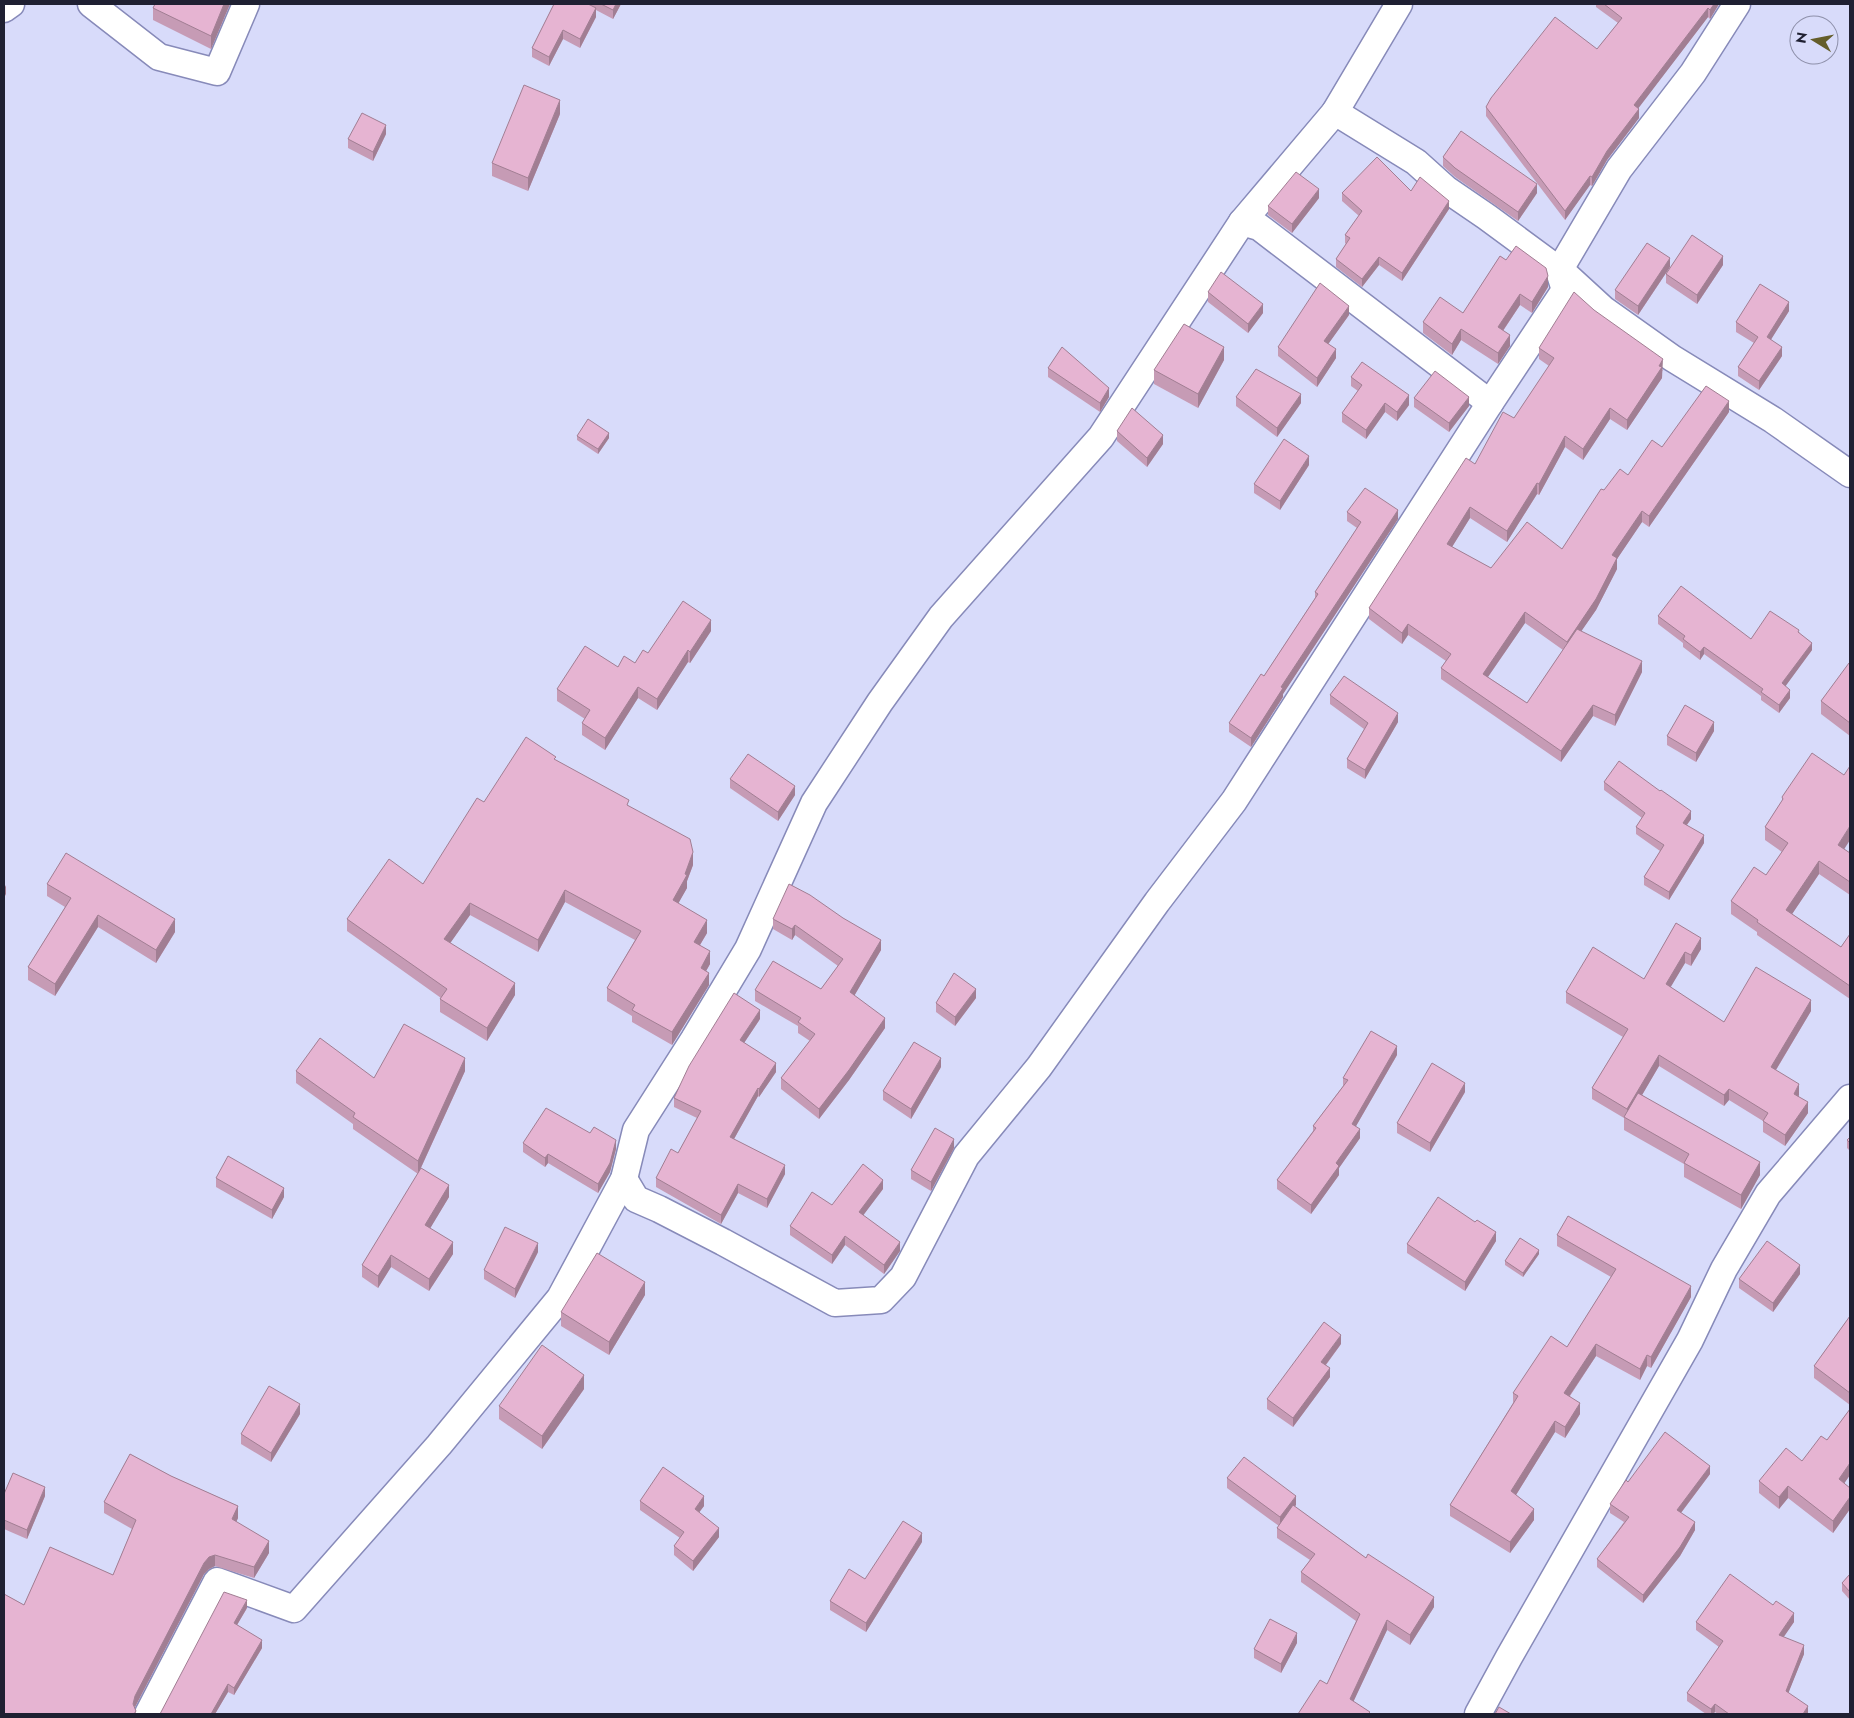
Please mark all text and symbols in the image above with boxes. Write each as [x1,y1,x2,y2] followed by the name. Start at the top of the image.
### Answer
[1789,15,1839,65] north arrow
[1790,31,1812,45] text: N

